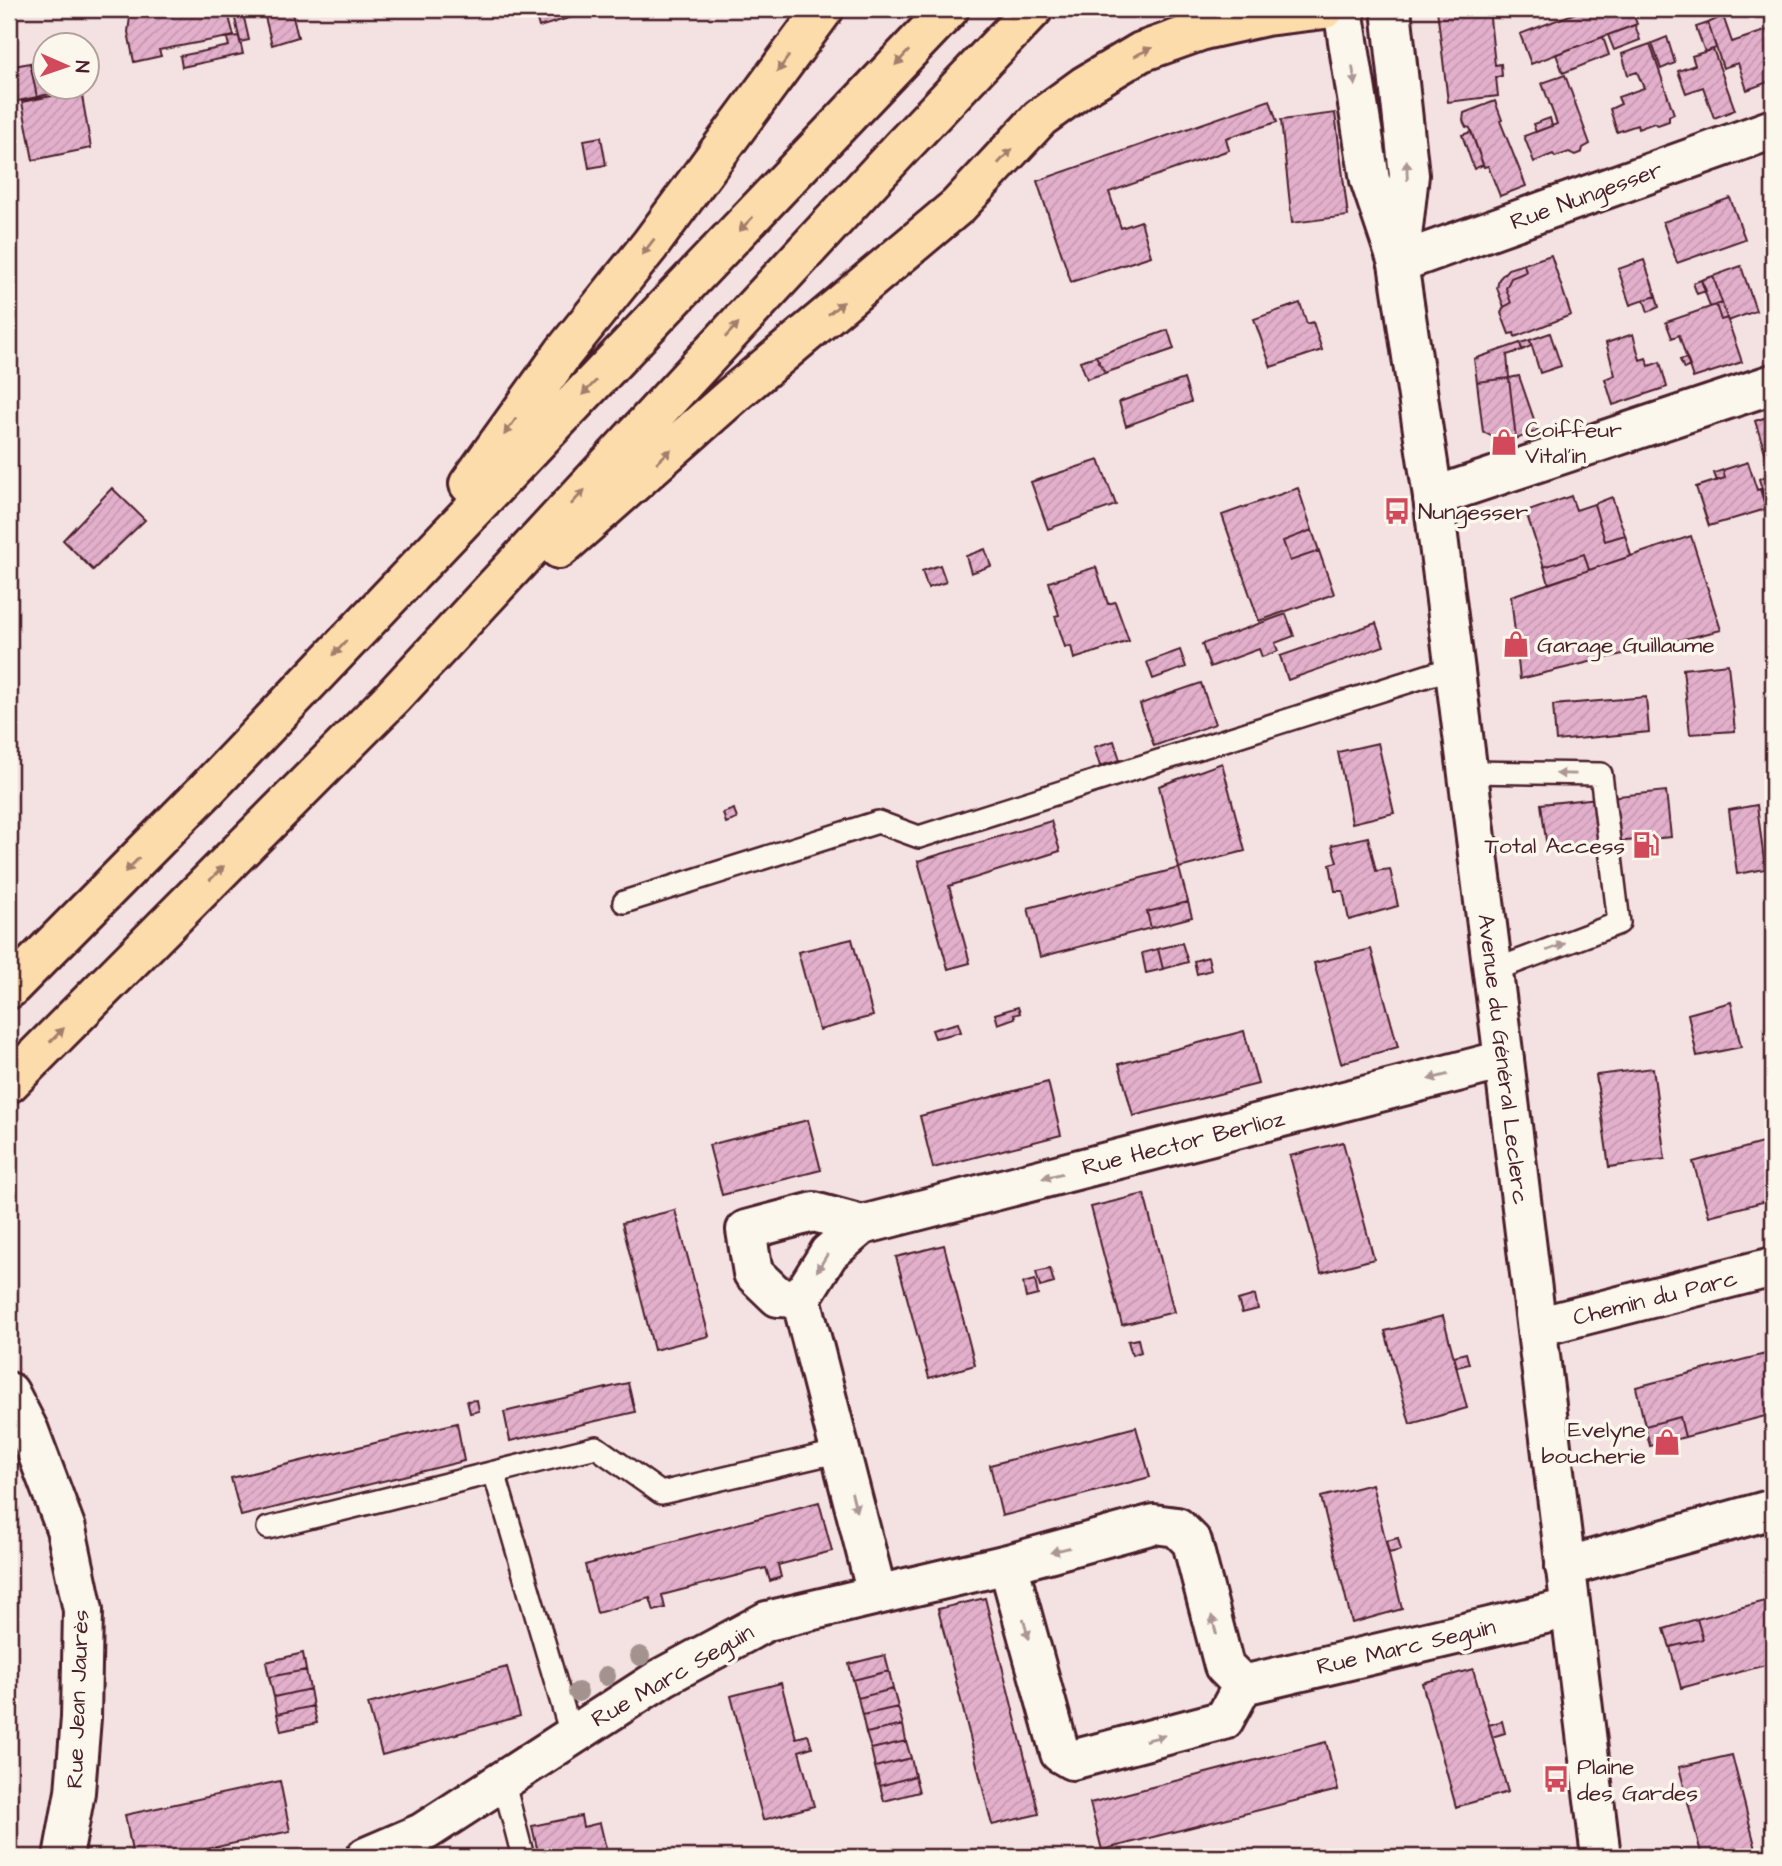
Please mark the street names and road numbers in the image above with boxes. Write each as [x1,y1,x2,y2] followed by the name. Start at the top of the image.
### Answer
[1506,153,1668,239] street label: Rue Nungesser
[1469,912,1537,1206] street label: Avenue du Général Leclerc
[1079,1102,1288,1184] street label: Rue Hector Berlioz
[1570,1262,1741,1334] street label: Chemin du Parc
[59,1609,97,1789] street label: Rue Jean Jaurès
[1314,1611,1499,1684] street label: Rue Marc Seguin
[585,1616,760,1736] street label: Rue Marc Seguin

